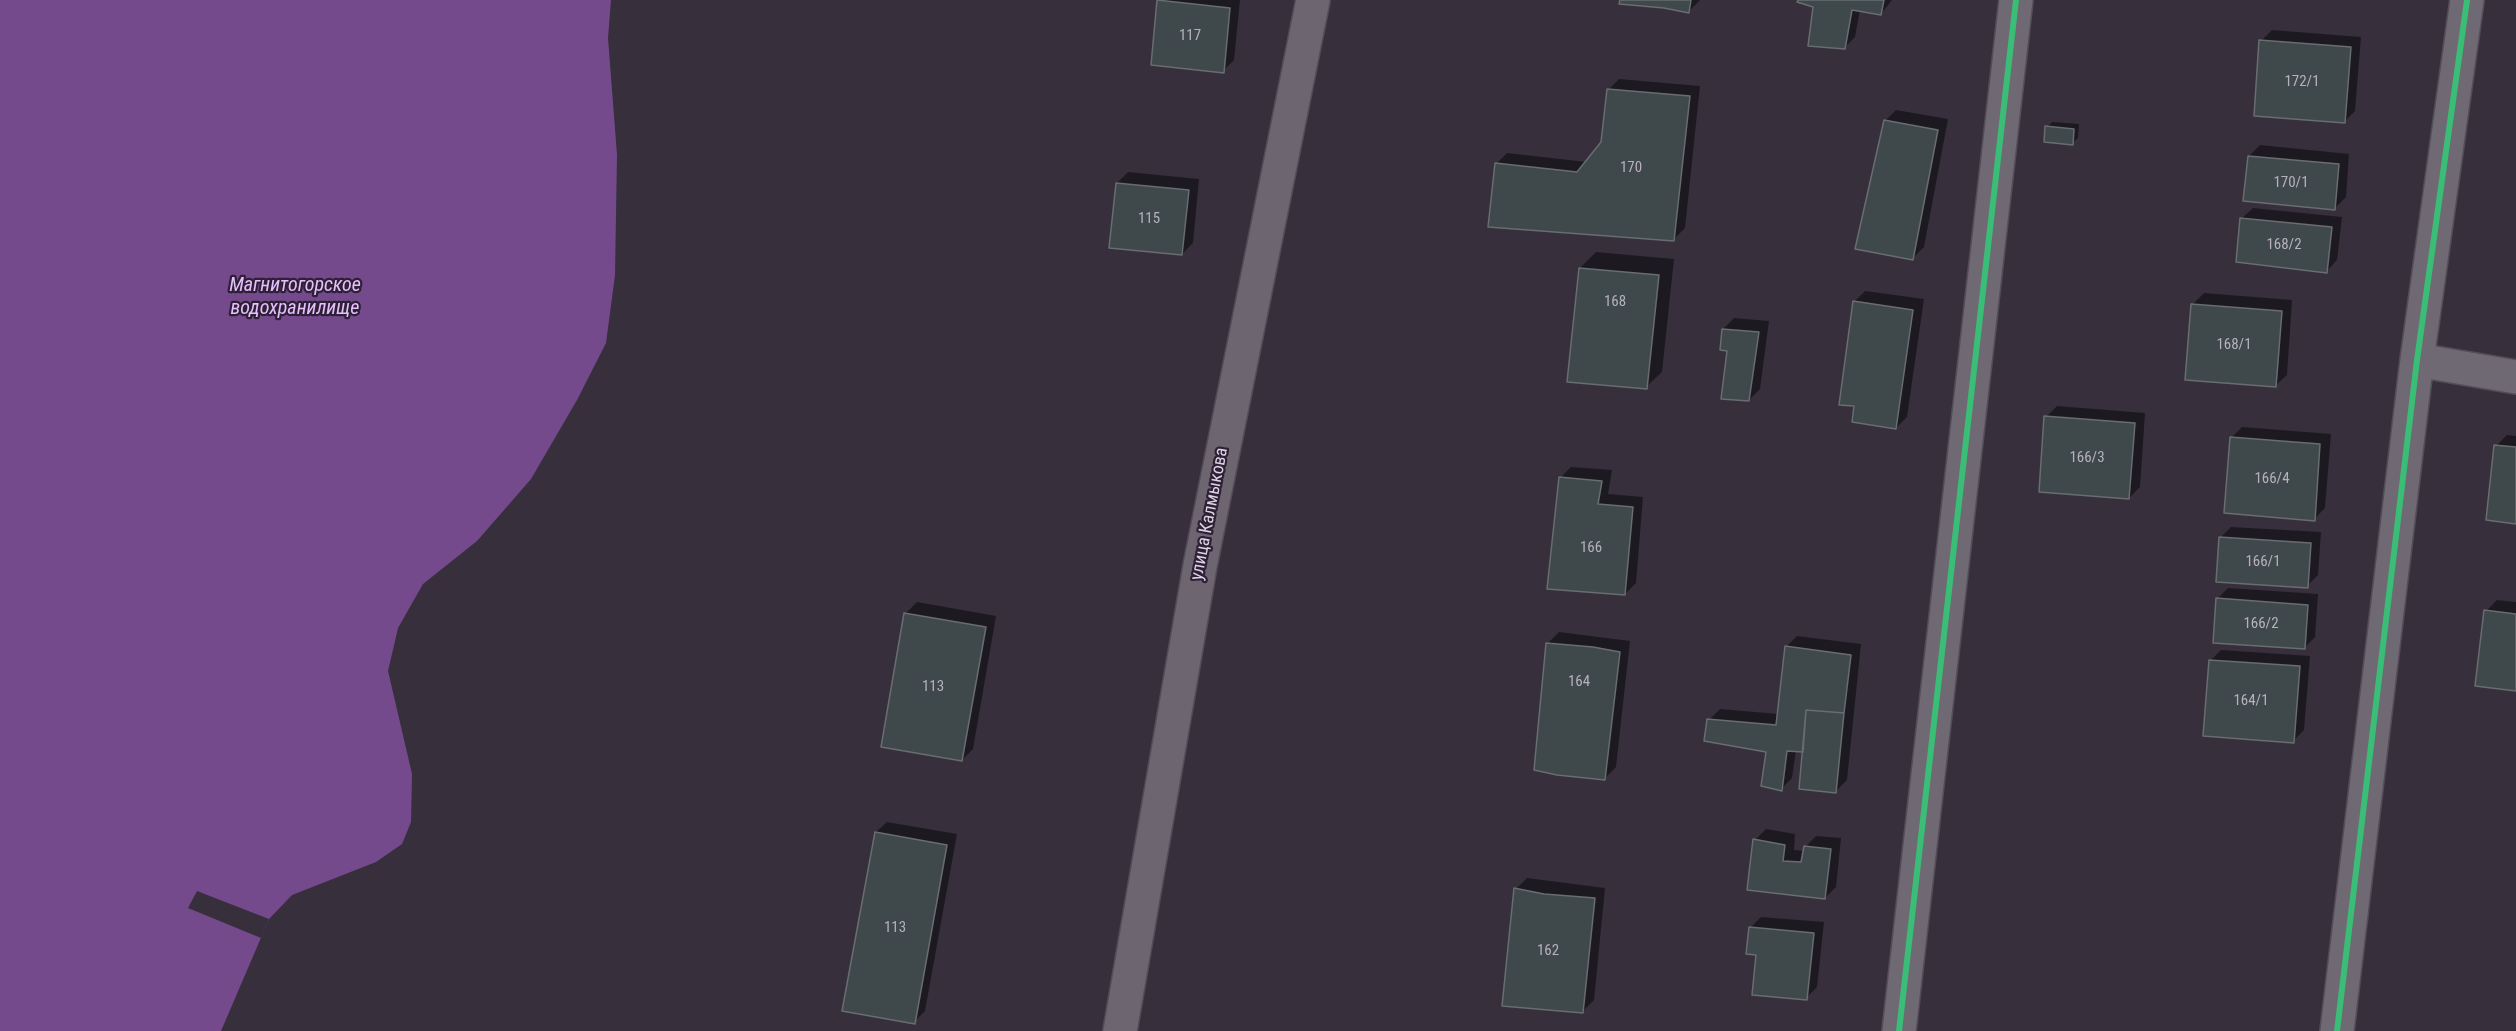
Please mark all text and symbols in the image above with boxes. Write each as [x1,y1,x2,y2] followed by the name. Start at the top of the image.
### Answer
[1179,27,1201,45] house number: 117
[2284,73,2320,91] house number: 172/1
[1620,159,1642,177] house number: 170
[2273,174,2309,192] house number: 170/1
[1138,210,1160,228] house number: 115
[2266,236,2302,254] house number: 168/2
[229,274,361,321] water label: Магнитогорское водохранилище
[1604,293,1626,311] house number: 168
[2216,336,2252,354] house number: 168/1
[1187,446,1233,582] street label: улица Калмыкова
[2069,449,2105,467] house number: 166/3
[2254,470,2290,488] house number: 166/4
[1580,539,1602,557] house number: 166
[2245,553,2281,571] house number: 166/1
[2243,615,2279,633] house number: 166/2
[1568,673,1590,691] house number: 164
[922,678,944,696] house number: 113
[2233,692,2269,710] house number: 164/1
[884,919,906,937] house number: 113
[1537,942,1559,960] house number: 162

